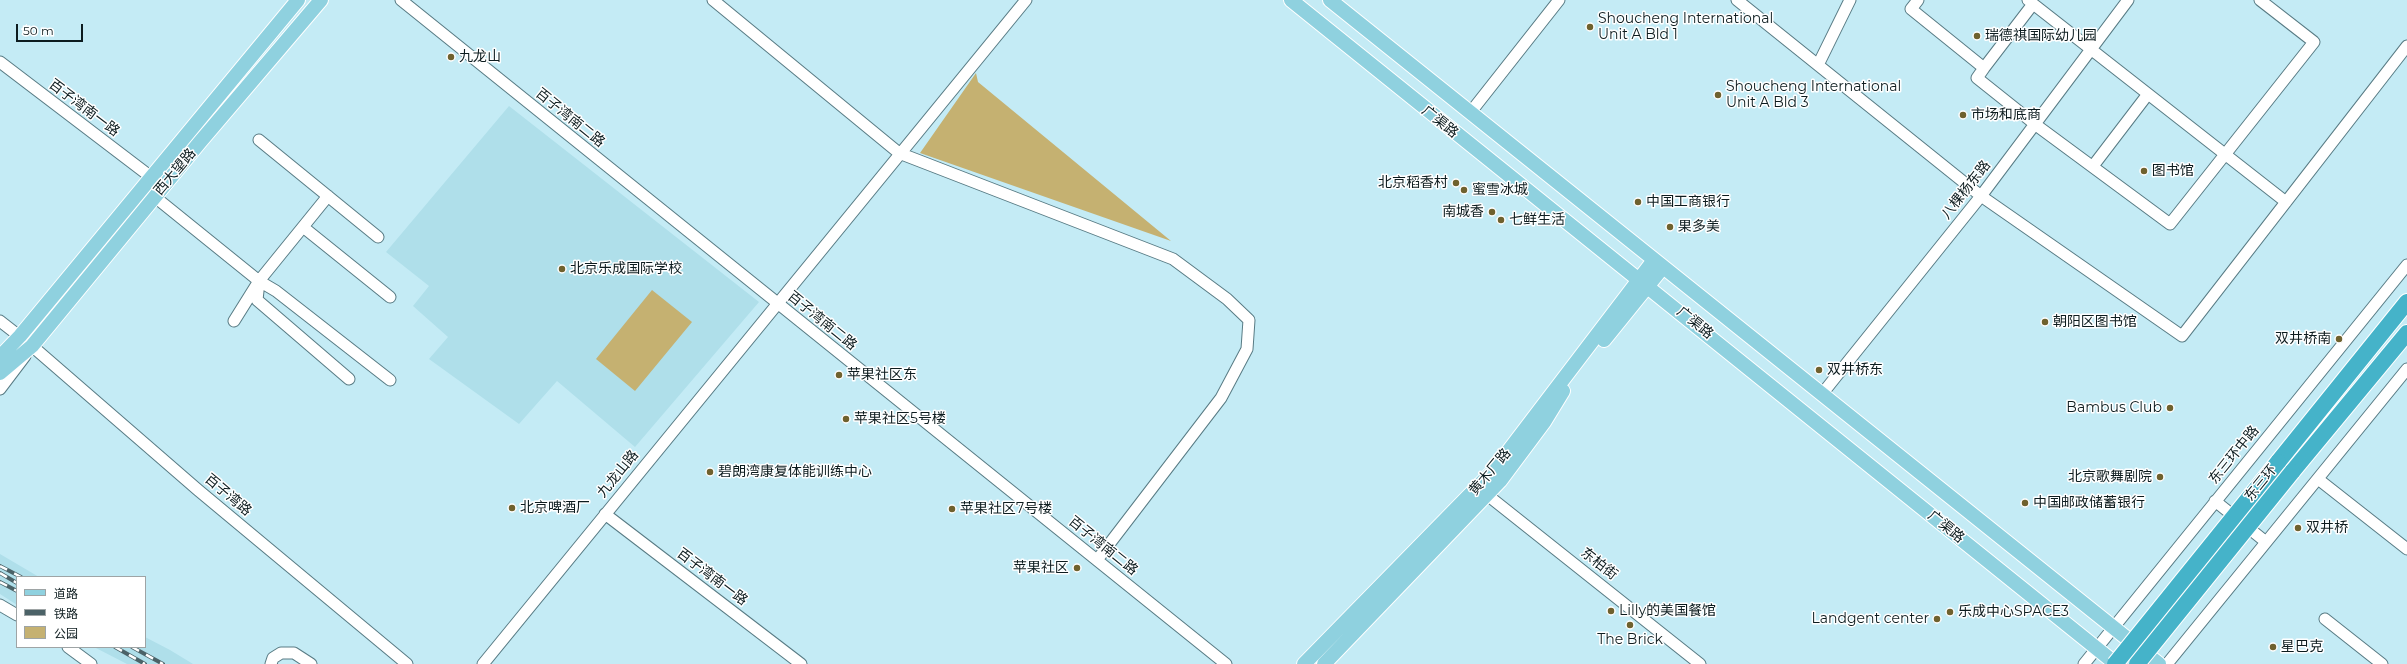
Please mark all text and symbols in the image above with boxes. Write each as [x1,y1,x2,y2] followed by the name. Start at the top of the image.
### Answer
[1598,11,1773,44] place label: Shoucheng International Unit A Bld 1
[18,16,85,42] scale bar
[1585,22,1595,32] marker: Shoucheng International Unit A Bld 1
[23,23,54,38] text: 50 m
[1985,28,2097,44] place label: 瑞德祺国际幼儿园
[1972,31,1982,41] marker: 瑞德祺国际幼儿园
[459,49,501,65] place label: 九龙山
[446,52,456,62] marker: 九龙山
[45,76,123,140] street label: 百子湾南一路
[1726,79,1901,112] place label: Shoucheng International Unit A Bld 3
[532,85,608,151] street label: 百子湾南二路
[1713,90,1723,100] marker: Shoucheng International Unit A Bld 3
[1418,102,1462,142] street label: 广渠路
[1971,107,2041,123] place label: 市场和底商
[1958,110,1968,120] marker: 市场和底商
[151,145,199,199] street label: 西大望路
[1938,157,1994,223] street label: 八棵杨东路
[2152,163,2194,179] place label: 图书馆
[2139,166,2149,176] marker: 图书馆
[1378,175,1448,191] place label: 北京稻香村
[1451,178,1461,188] marker: 北京稻香村
[1472,182,1528,198] place label: 蜜雪冰城
[1459,185,1469,195] marker: 蜜雪冰城
[1646,194,1730,210] place label: 中国工商银行
[1633,197,1643,207] marker: 中国工商银行
[1442,204,1484,220] place label: 南城香
[1487,207,1497,217] marker: 南城香
[1509,212,1565,228] place label: 七鲜生活
[1496,215,1506,225] marker: 七鲜生活
[1678,219,1720,235] place label: 果多美
[1665,222,1675,232] marker: 果多美
[570,261,682,277] place label: 北京乐成国际学校
[557,264,567,274] marker: 北京乐成国际学校
[784,288,860,354] street label: 百子湾南二路
[1673,303,1717,343] street label: 广渠路
[2053,314,2137,330] place label: 朝阳区图书馆
[2040,317,2050,327] marker: 朝阳区图书馆
[2275,331,2331,347] place label: 双井桥南
[2334,334,2344,344] marker: 双井桥南
[1827,362,1883,378] place label: 双井桥东
[1814,365,1824,375] marker: 双井桥东
[847,367,917,383] place label: 苹果社区东
[834,370,844,380] marker: 苹果社区东
[2066,400,2162,416] place label: Bambus Club
[2165,403,2175,413] marker: Bambus Club
[854,411,946,427] place label: 苹果社区5号楼
[841,414,851,424] marker: 苹果社区5号楼
[2205,423,2263,487] street label: 东三环中路
[1466,445,1514,499] street label: 黄木厂路
[594,447,642,501] street label: 九龙山路
[2241,461,2281,505] street label: 东三环
[718,464,872,480] place label: 碧朗湾康复体能训练中心
[705,467,715,477] marker: 碧朗湾康复体能训练中心
[2068,469,2152,485] place label: 北京歌舞剧院
[201,471,255,519] street label: 百子湾路
[2155,472,2165,482] marker: 北京歌舞剧院
[2033,495,2145,511] place label: 中国邮政储蓄银行
[2020,498,2030,508] marker: 中国邮政储蓄银行
[520,500,590,516] place label: 北京啤酒厂
[960,501,1052,517] place label: 苹果社区7号楼
[507,503,517,513] marker: 北京啤酒厂
[947,504,957,514] marker: 苹果社区7号楼
[1924,507,1968,547] street label: 广渠路
[1065,513,1141,579] street label: 百子湾南二路
[2306,520,2348,536] place label: 双井桥
[2293,523,2303,533] marker: 双井桥
[1577,544,1621,584] street label: 东柏街
[673,545,751,609] street label: 百子湾南一路
[1013,560,1069,576] place label: 苹果社区
[1072,563,1082,573] marker: 苹果社区
[16,576,146,648] legend
[54,586,78,601] text: 道路
[1619,603,1716,619] place label: Lilly的美国餐馆
[1958,604,2069,620] place label: 乐成中心SPACE3
[54,606,78,621] text: 铁路
[1606,606,1616,616] marker: Lilly的美国餐馆
[1945,607,1955,617] marker: 乐成中心SPACE3
[1812,611,1929,627] place label: Landgent center
[1932,614,1942,624] marker: Landgent center
[1625,620,1635,630] marker: The Brick
[54,626,78,641] text: 公园
[1597,632,1663,648] place label: The Brick
[2281,639,2323,655] place label: 星巴克
[2268,642,2278,652] marker: 星巴克

